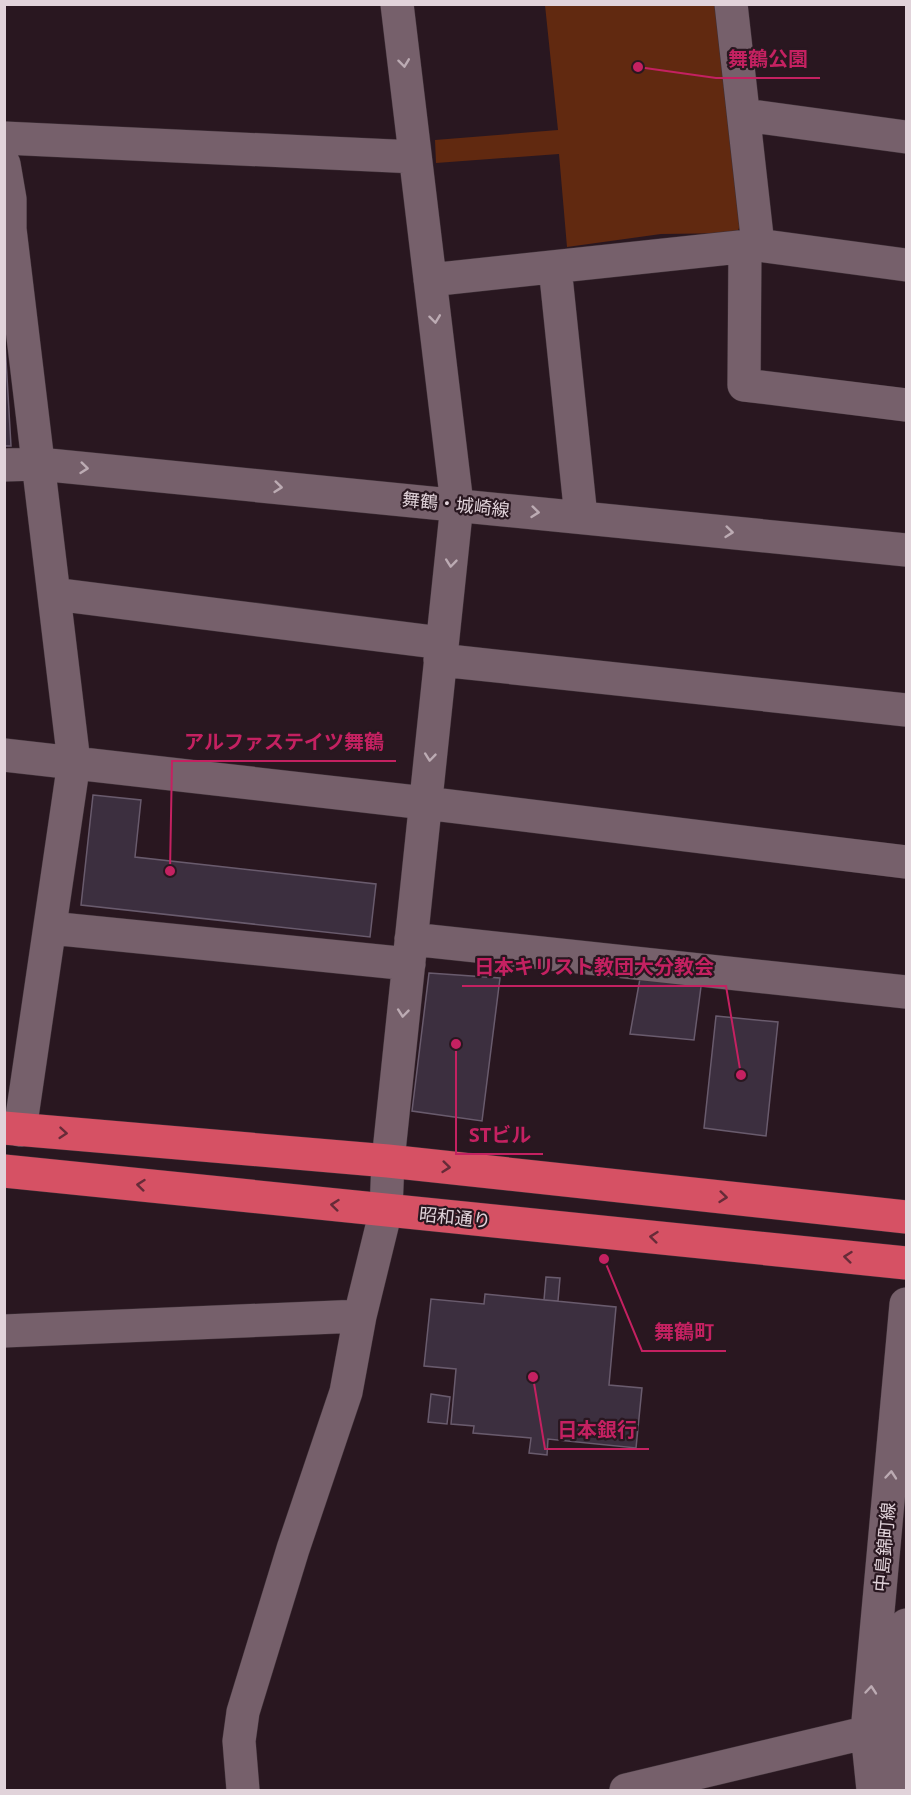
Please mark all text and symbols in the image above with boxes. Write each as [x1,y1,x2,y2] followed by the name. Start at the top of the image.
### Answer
[716,40,820,78] callout: 舞鶴公園
[728,45,808,72] text: 舞鶴公園
[397,58,410,67] one-way arrow
[428,314,440,323] one-way arrow
[79,461,88,474] one-way arrow
[273,480,282,493] one-way arrow
[401,486,511,522] street label: 舞鶴・城崎線
[530,505,539,518] one-way arrow
[724,525,733,538] one-way arrow
[445,558,457,567] one-way arrow
[172,723,396,761] callout: アルファステイツ舞鶴
[184,728,384,755] text: アルファステイツ舞鶴
[424,752,437,761] one-way arrow
[462,948,726,986] callout: 日本キリスト教団大分教会
[474,953,714,980] text: 日本キリスト教団大分教会
[397,1009,410,1018] one-way arrow
[456,1116,543,1154] callout: STビル
[469,1121,531,1148] text: STビル
[58,1126,67,1139] one-way arrow
[441,1160,451,1173] one-way arrow
[136,1179,146,1192] one-way arrow
[719,1190,728,1203] one-way arrow
[330,1199,339,1212] one-way arrow
[418,1201,492,1233] street label: 昭和通り
[650,1231,659,1244] one-way arrow
[844,1251,853,1264] one-way arrow
[642,1313,726,1351] callout: 舞鶴町
[654,1318,714,1345] text: 舞鶴町
[545,1411,649,1449] callout: 日本銀行
[557,1416,637,1443] text: 日本銀行
[884,1471,897,1480] one-way arrow
[868,1501,900,1593] street label: 中島錦町線
[864,1686,877,1695] one-way arrow

